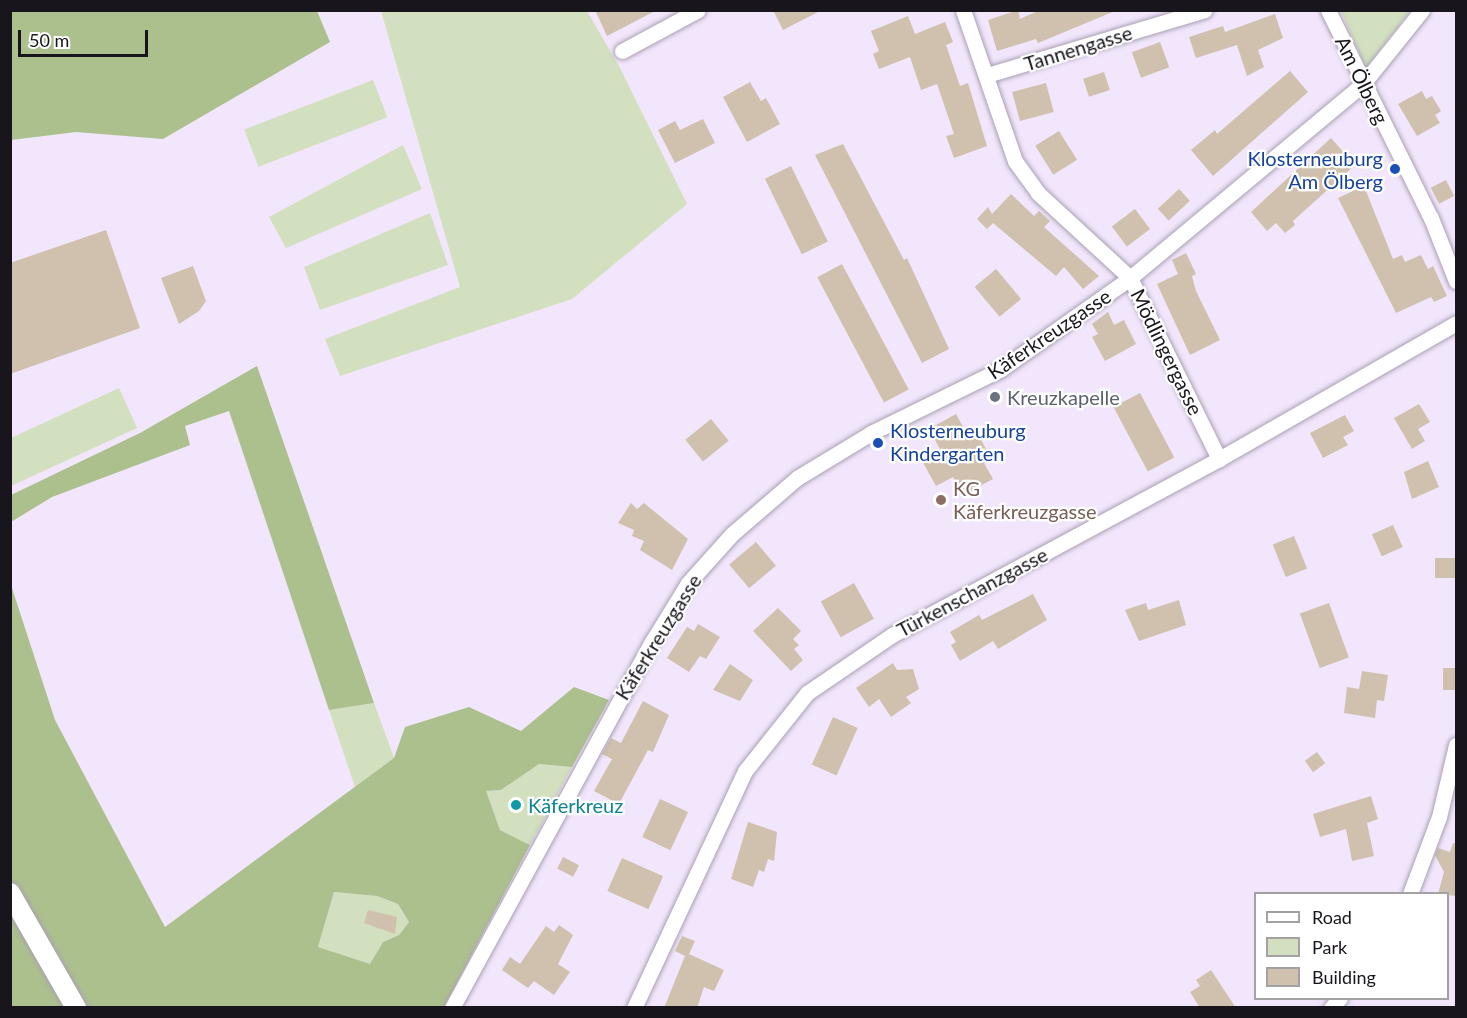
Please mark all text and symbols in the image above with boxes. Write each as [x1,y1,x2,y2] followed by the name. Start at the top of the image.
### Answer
[21,18,152,56] scale bar
[1021,20,1135,76] street label: Tannengasse
[29,29,69,51] text: 50 m
[1330,32,1394,128] street label: Am Ölberg
[1247,146,1383,193] place label: Klosterneuburg Am Ölberg
[1388,162,1402,176] marker: Klosterneuburg Am Ölberg
[983,284,1115,384] street label: Käferkreuzgasse
[1126,285,1208,419] street label: Mödlingergasse
[1007,385,1120,409] place label: Kreuzkapelle
[988,390,1002,404] marker: Kreuzkapelle
[890,419,1026,466] place label: Klosterneuburg Kindergarten
[871,436,885,450] marker: Klosterneuburg Kindergarten
[953,476,1096,523] place label: KG Käferkreuzgasse
[934,493,948,507] marker: KG Käferkreuzgasse
[893,542,1051,642] street label: Türkenschanzgasse
[610,570,706,704] street label: Käferkreuzgasse
[528,793,623,817] place label: Käferkreuz
[509,798,523,812] marker: Käferkreuz
[1254,892,1449,1000] legend
[1312,906,1352,928] text: Road
[1312,936,1347,958] text: Park
[1312,966,1376,988] text: Building

